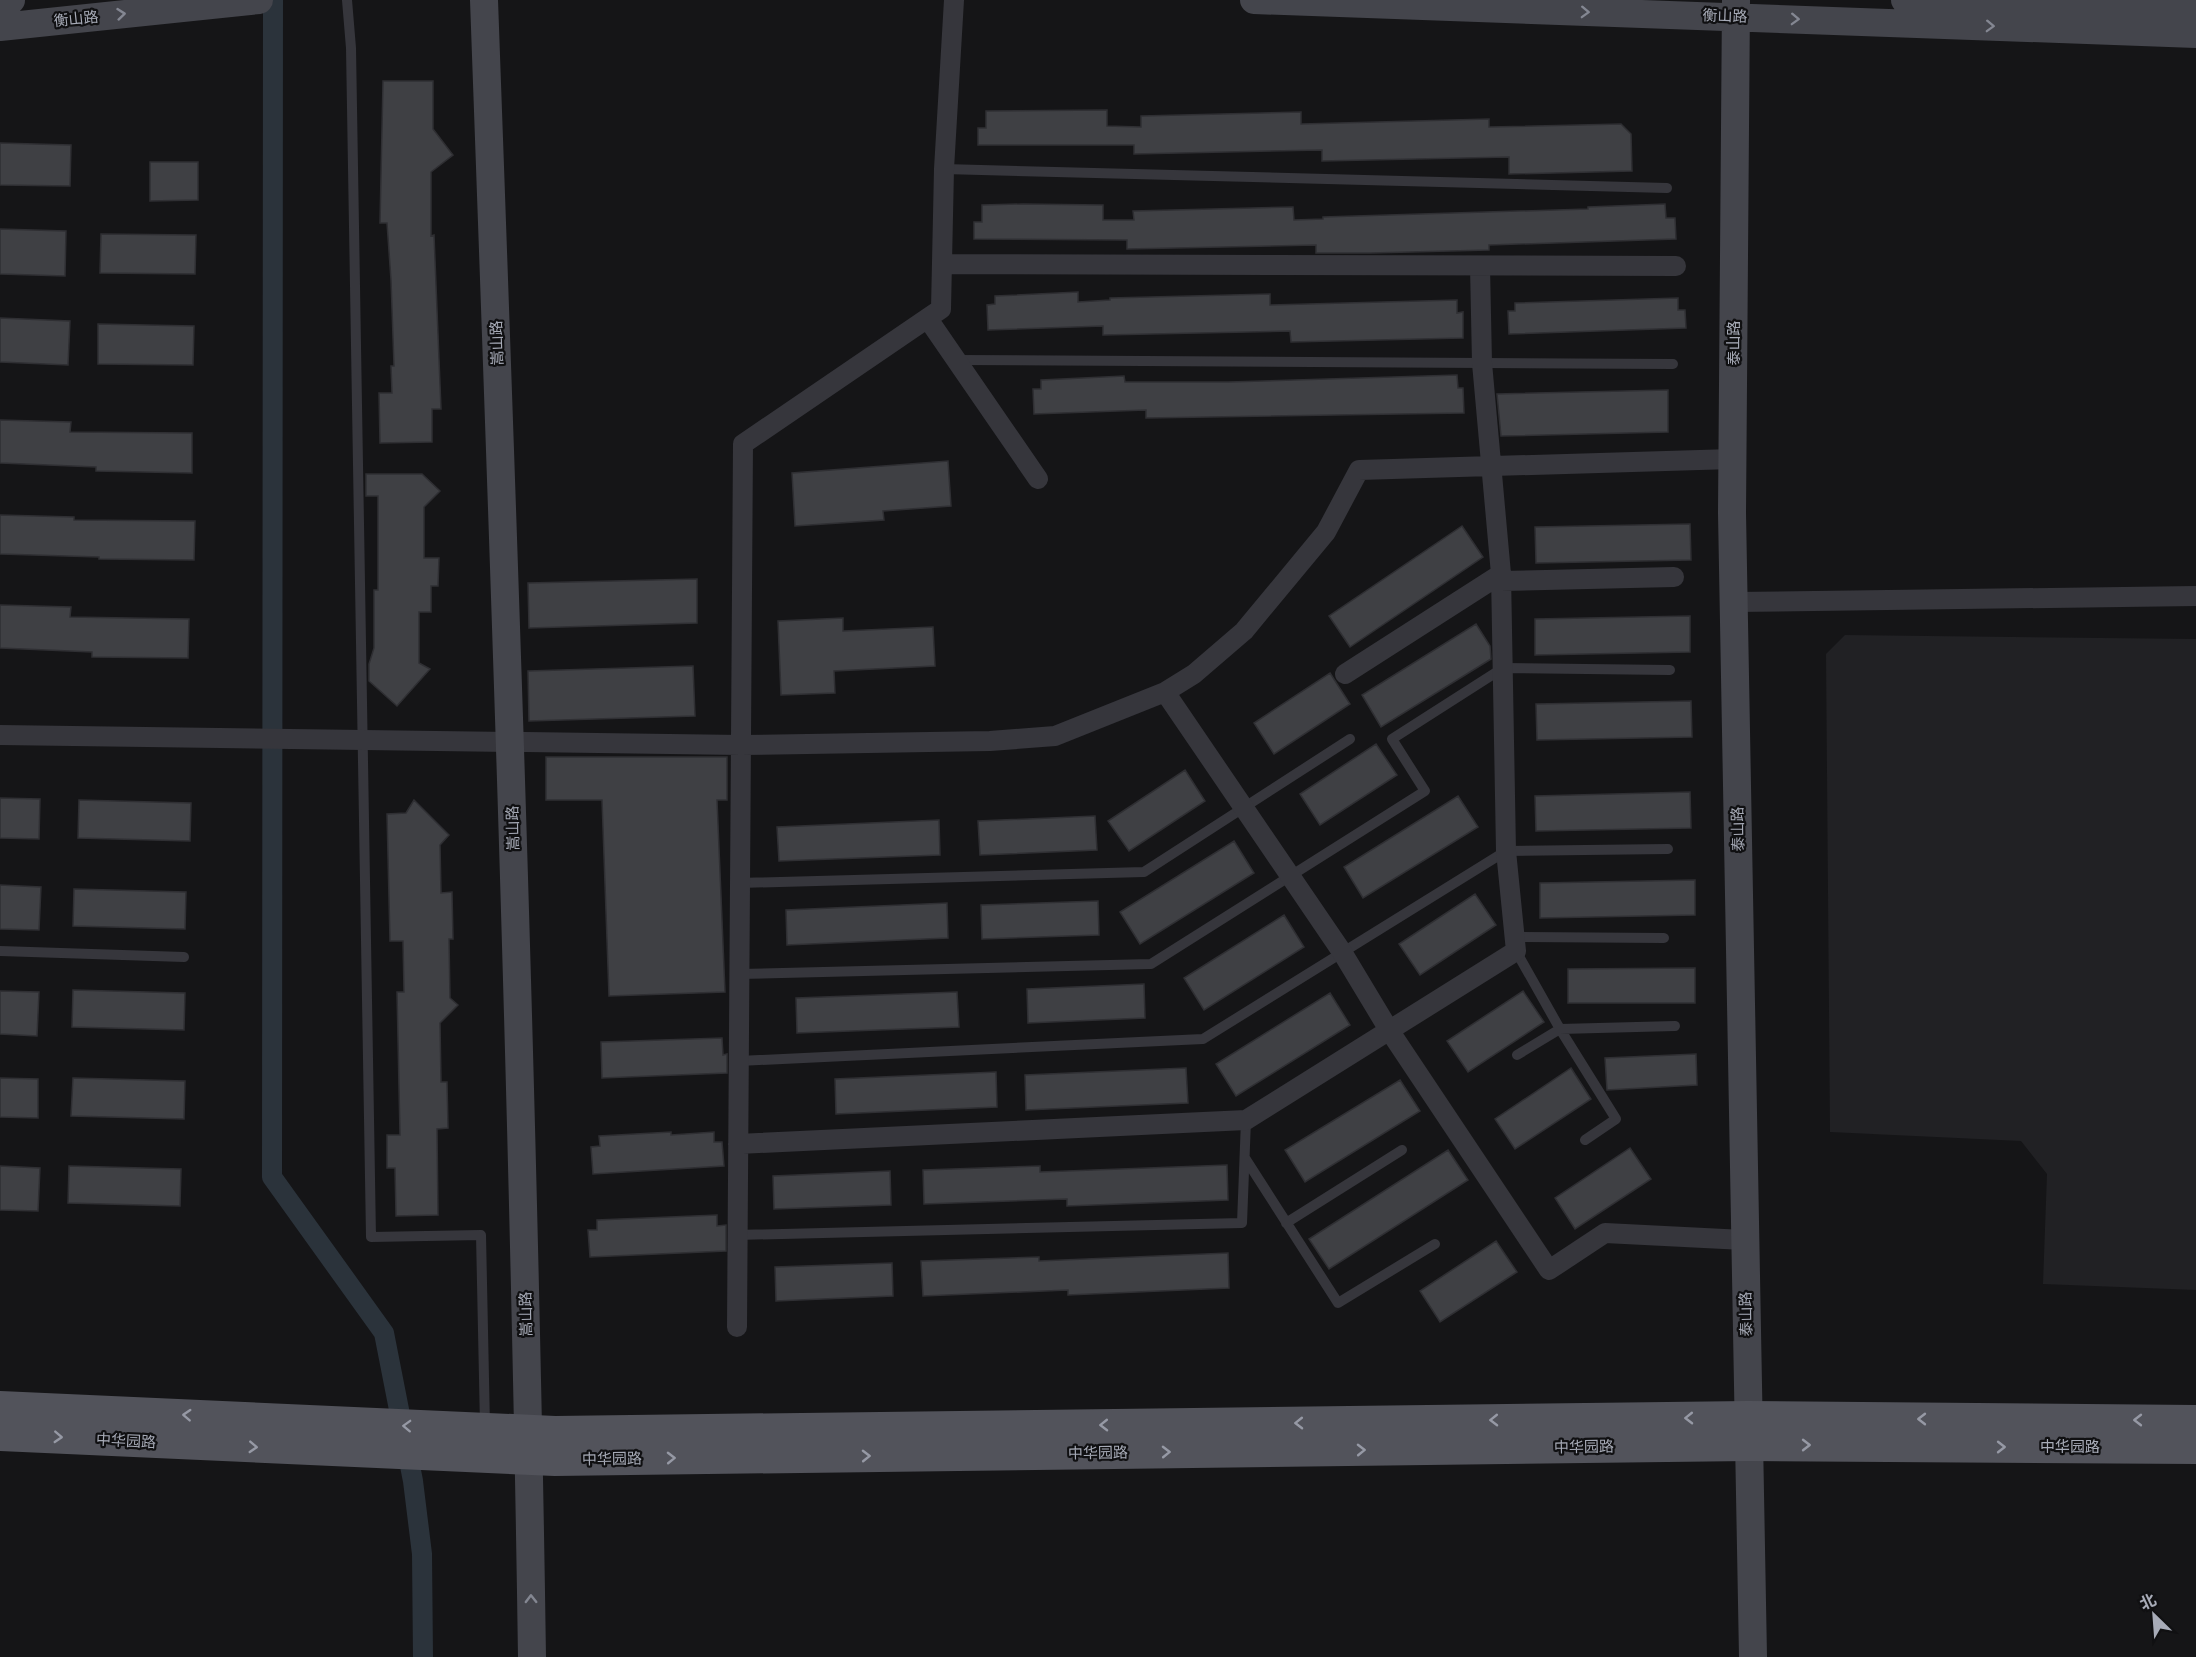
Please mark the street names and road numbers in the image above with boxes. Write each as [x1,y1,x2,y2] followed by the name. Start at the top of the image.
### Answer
[1702,5,1748,27] street label: 衡山路
[53,7,99,31] street label: 衡山路
[486,320,508,366] street label: 嵩山路
[1724,320,1744,366] street label: 泰山路
[503,805,523,851] street label: 嵩山路
[1728,806,1748,852] street label: 泰山路
[516,1291,536,1337] street label: 嵩山路
[1736,1291,1756,1337] street label: 泰山路
[96,1429,156,1453] street label: 中华园路
[1554,1436,1614,1458] street label: 中华园路
[2040,1437,2100,1457] street label: 中华园路
[1068,1442,1128,1464] street label: 中华园路
[582,1448,642,1470] street label: 中华园路

